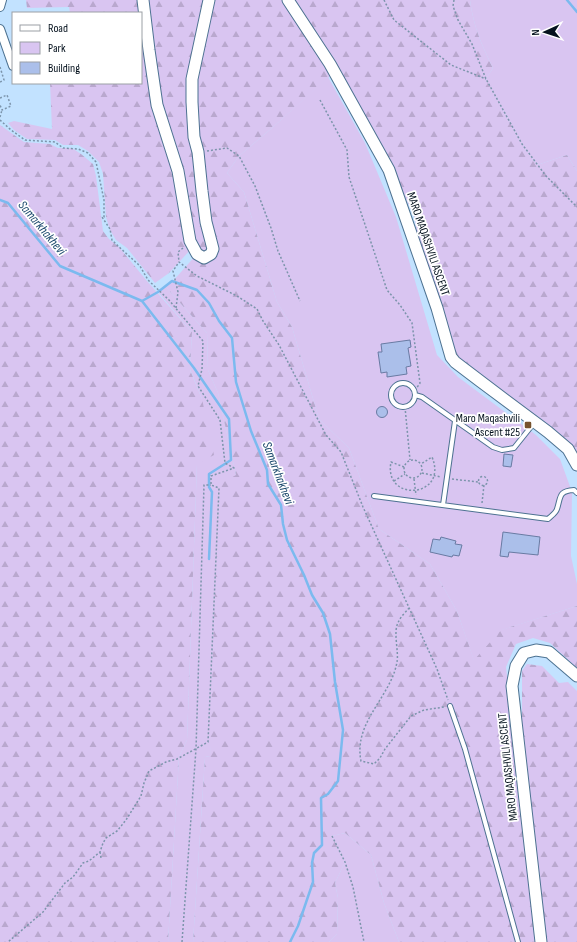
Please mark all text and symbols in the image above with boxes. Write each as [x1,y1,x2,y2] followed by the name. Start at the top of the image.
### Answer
[12,12,142,84] legend
[525,12,565,52] north arrow
[48,21,68,36] text: Road
[529,29,542,36] text: N
[48,41,66,56] text: Park
[48,61,80,76] text: Building
[403,190,453,298] street label: MARO MAQASHVILI ASCENT
[15,198,70,259] water label: Samarkhakhevi
[456,411,520,440] place label: Maro Maqashvili Ascent #25
[523,420,533,430] marker: Maro Maqashvili Ascent #25
[259,439,298,507] water label: Samarkhakhevi
[495,712,521,822] street label: MARO MAQASHVILI ASCENT

